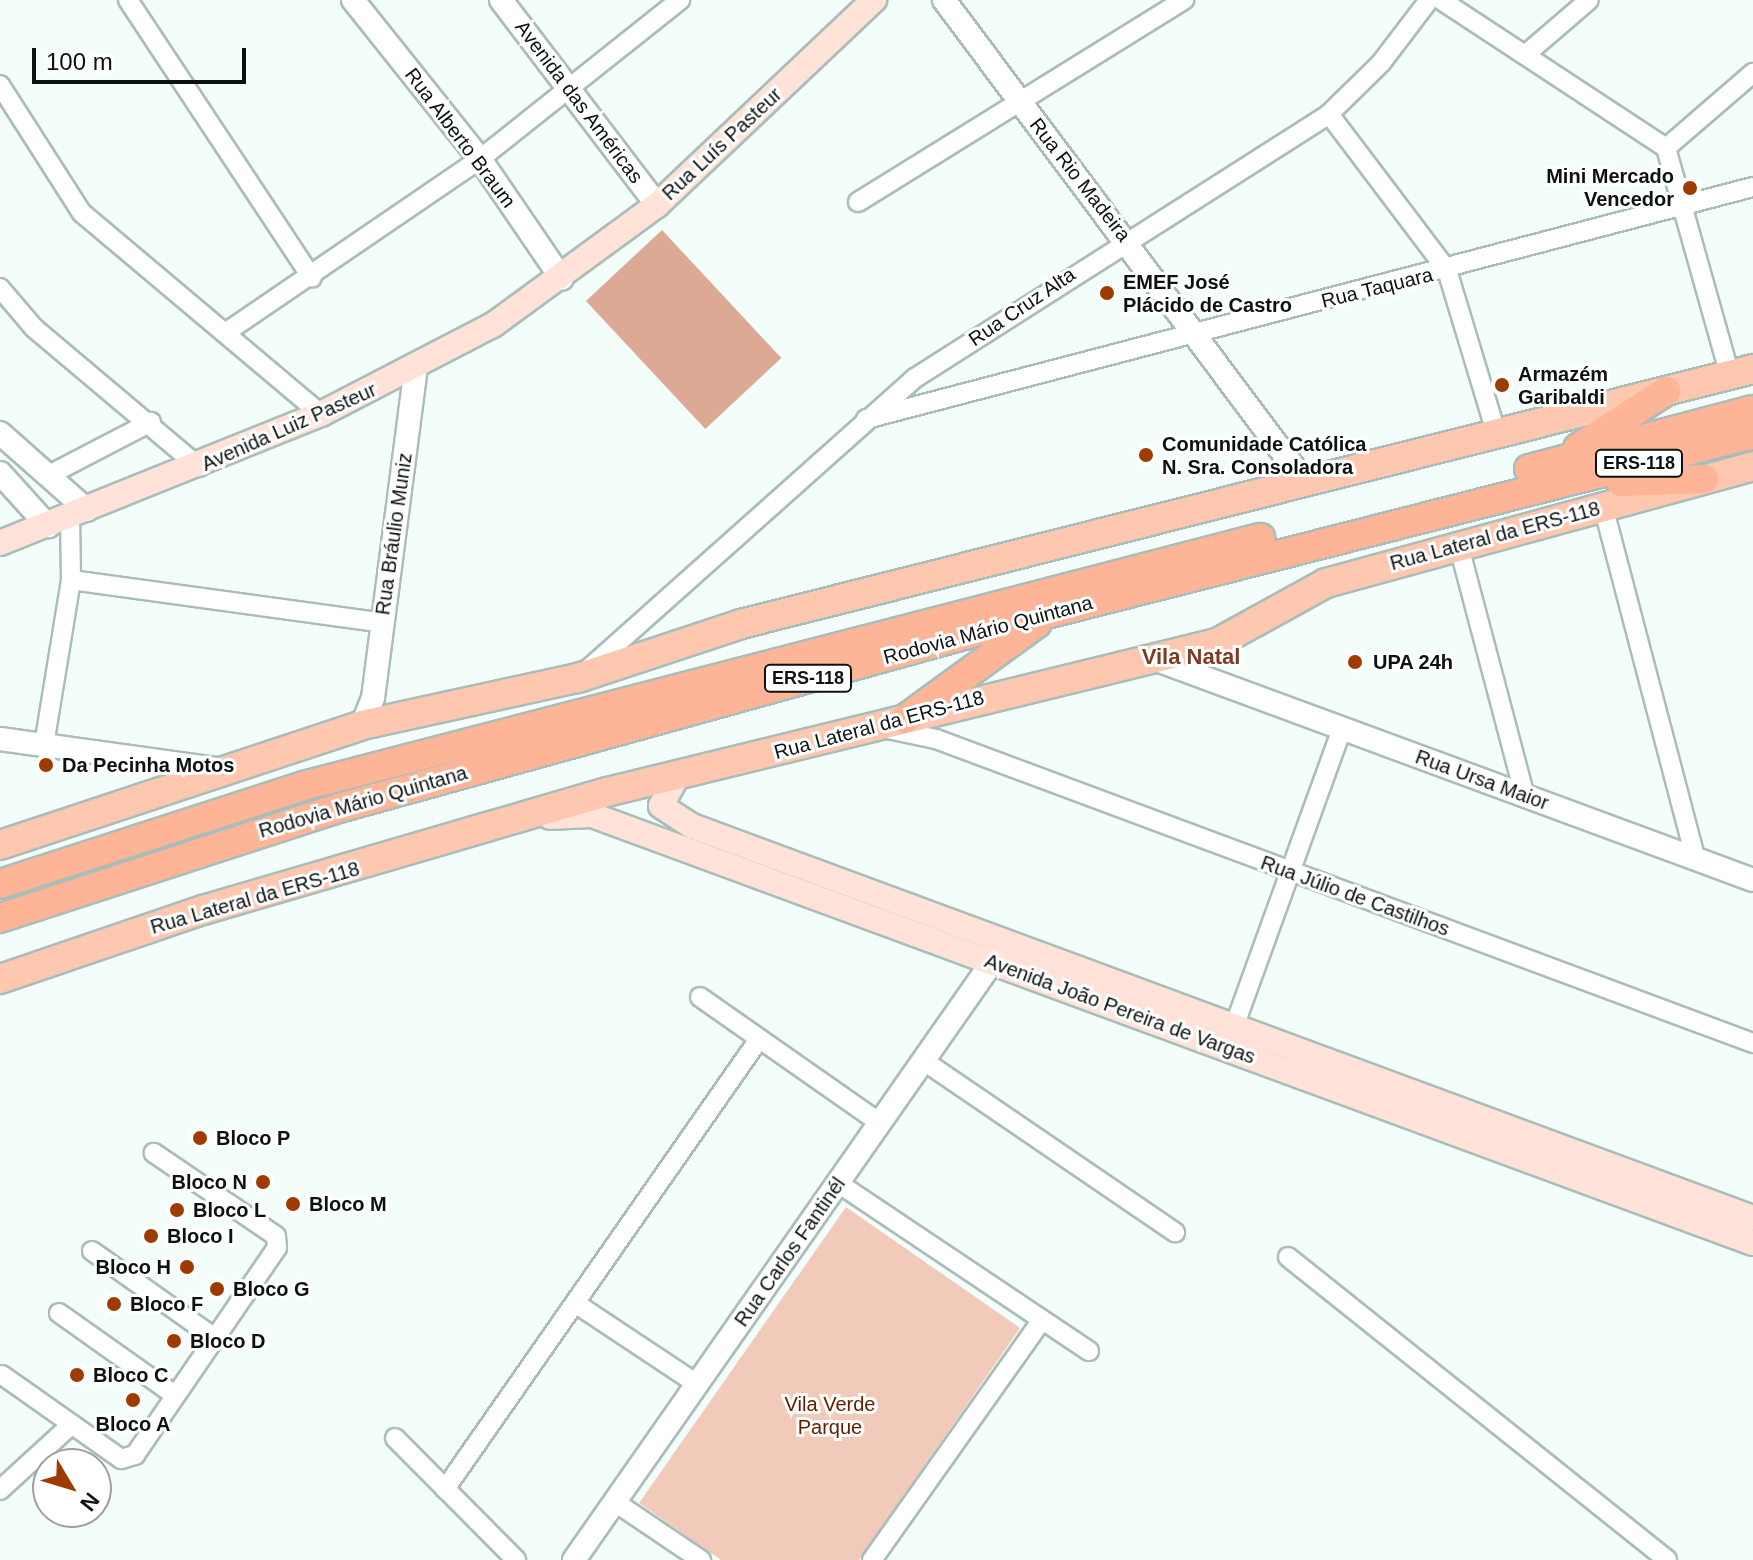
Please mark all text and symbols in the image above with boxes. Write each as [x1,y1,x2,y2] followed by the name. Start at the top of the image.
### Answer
[510,15,648,189] street label: Avenida das Américas
[36,32,250,82] scale bar
[46,48,113,75] text: 100 m
[399,63,521,213] street label: Rua Alberto Braum
[657,83,787,205] street label: Rua Luís Pasteur
[1024,113,1136,247] street label: Rua Rio Madeira
[1546,164,1674,211] place label: Mini Mercado Vencedor
[1681,179,1699,197] marker: Mini Mercado Vencedor
[964,262,1080,352] street label: Rua Cruz Alta
[1319,263,1435,313] street label: Rua Taquara
[1123,270,1292,317] place label: EMEF José Plácido de Castro
[1098,284,1116,302] marker: EMEF José Plácido de Castro
[1518,362,1608,409] place label: Armazém Garibaldi
[1493,376,1511,394] marker: Armazém Garibaldi
[198,378,380,476] street label: Avenida Luiz Pasteur
[1162,432,1366,479] place label: Comunidade Católica N. Sra. Consoladora
[1137,446,1155,464] marker: Comunidade Católica N. Sra. Consoladora
[1593,449,1685,477] road number: ERS-118
[371,451,417,617] street label: Rua Bráulio Muniz
[1387,496,1603,576] street label: Rua Lateral da ERS-118
[881,590,1095,670] street label: Rodovia Mário Quintana
[1142,644,1240,670] district label: Vila Natal
[1373,650,1454,674] place label: UPA 24h
[1344,651,1366,673] marker: UPA 24h
[762,664,854,692] road number: ERS-118
[771,685,987,765] street label: Rua Lateral da ERS-118
[1412,745,1552,815] street label: Rua Ursa Maior
[62,753,234,777] place label: Da Pecinha Motos
[37,756,55,774] marker: Da Pecinha Motos
[256,761,470,843] street label: Rodovia Mário Quintana
[1257,851,1453,941] street label: Rua Júlio de Castilhos
[148,857,362,939] street label: Rua Lateral da ERS-118
[981,949,1259,1069] street label: Avenida João Pereira de Vargas
[216,1126,290,1150] place label: Bloco P
[191,1129,209,1147] marker: Bloco P
[171,1170,247,1194] place label: Bloco N
[254,1173,272,1191] marker: Bloco N
[729,1173,851,1331] street label: Rua Carlos Fantinél
[309,1192,387,1216] place label: Bloco M
[284,1195,302,1213] marker: Bloco M
[193,1198,266,1222] place label: Bloco L
[168,1201,186,1219] marker: Bloco L
[167,1224,234,1248] place label: Bloco I
[142,1227,160,1245] marker: Bloco I
[95,1255,171,1279] place label: Bloco H
[178,1258,196,1276] marker: Bloco H
[233,1277,310,1301] place label: Bloco G
[208,1280,226,1298] marker: Bloco G
[130,1292,203,1316] place label: Bloco F
[105,1295,123,1313] marker: Bloco F
[190,1329,266,1353] place label: Bloco D
[165,1332,183,1350] marker: Bloco D
[93,1363,169,1387] place label: Bloco C
[68,1366,86,1384] marker: Bloco C
[124,1391,142,1409] marker: Bloco A
[785,1392,875,1439] park label: Vila Verde Parque
[95,1412,171,1436] place label: Bloco A
[32,1448,112,1528] north arrow
[75,1488,104,1516] text: N

